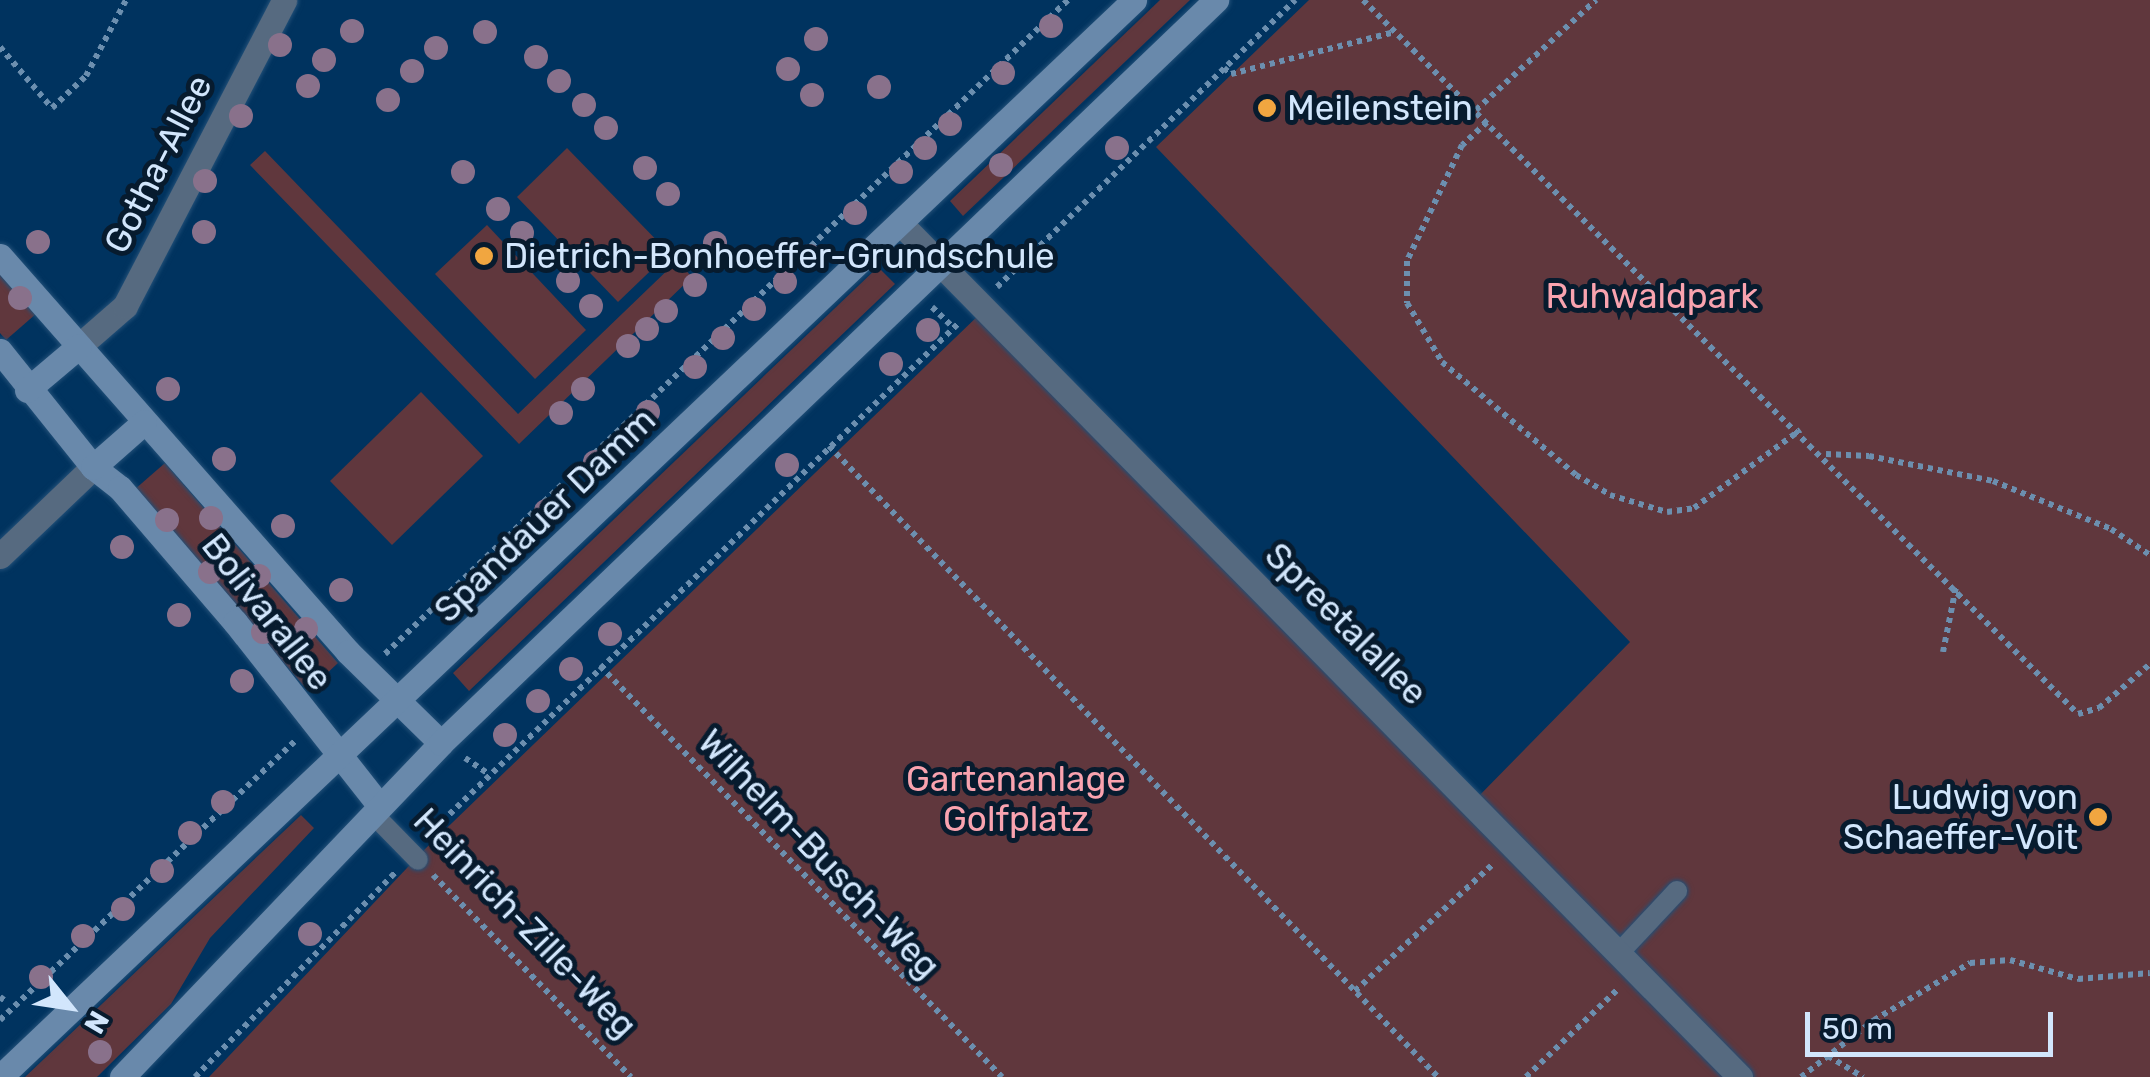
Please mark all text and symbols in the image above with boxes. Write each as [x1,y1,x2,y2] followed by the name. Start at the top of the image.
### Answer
[95,68,221,260] street label: Gotha-Allee
[1287,87,1473,129] place label: Meilenstein
[1256,97,1278,119] marker: Meilenstein
[504,235,1055,277] place label: Dietrich-Bonhoeffer-Grundschule
[473,245,495,267] marker: Dietrich-Bonhoeffer-Grundschule
[1546,275,1758,317] park label: Ruhwaldpark
[426,399,664,631] street label: Spandauer Damm
[193,525,341,699] street label: Bolivarallee
[1256,534,1436,714] street label: Spreetalallee
[690,721,948,987] street label: Wilhelm-Busch-Weg
[906,758,1126,840] park label: Gartenanlage Golfplatz
[1843,776,2078,858] place label: Ludwig von Schaeffer-Voit
[405,800,645,1046] street label: Heinrich-Zille-Weg
[2087,806,2109,828] marker: Ludwig von Schaeffer-Voit
[20,957,120,1057] north arrow
[1810,992,2058,1054] scale bar
[77,1005,116,1039] text: N
[1822,1011,1893,1047] text: 50 m

